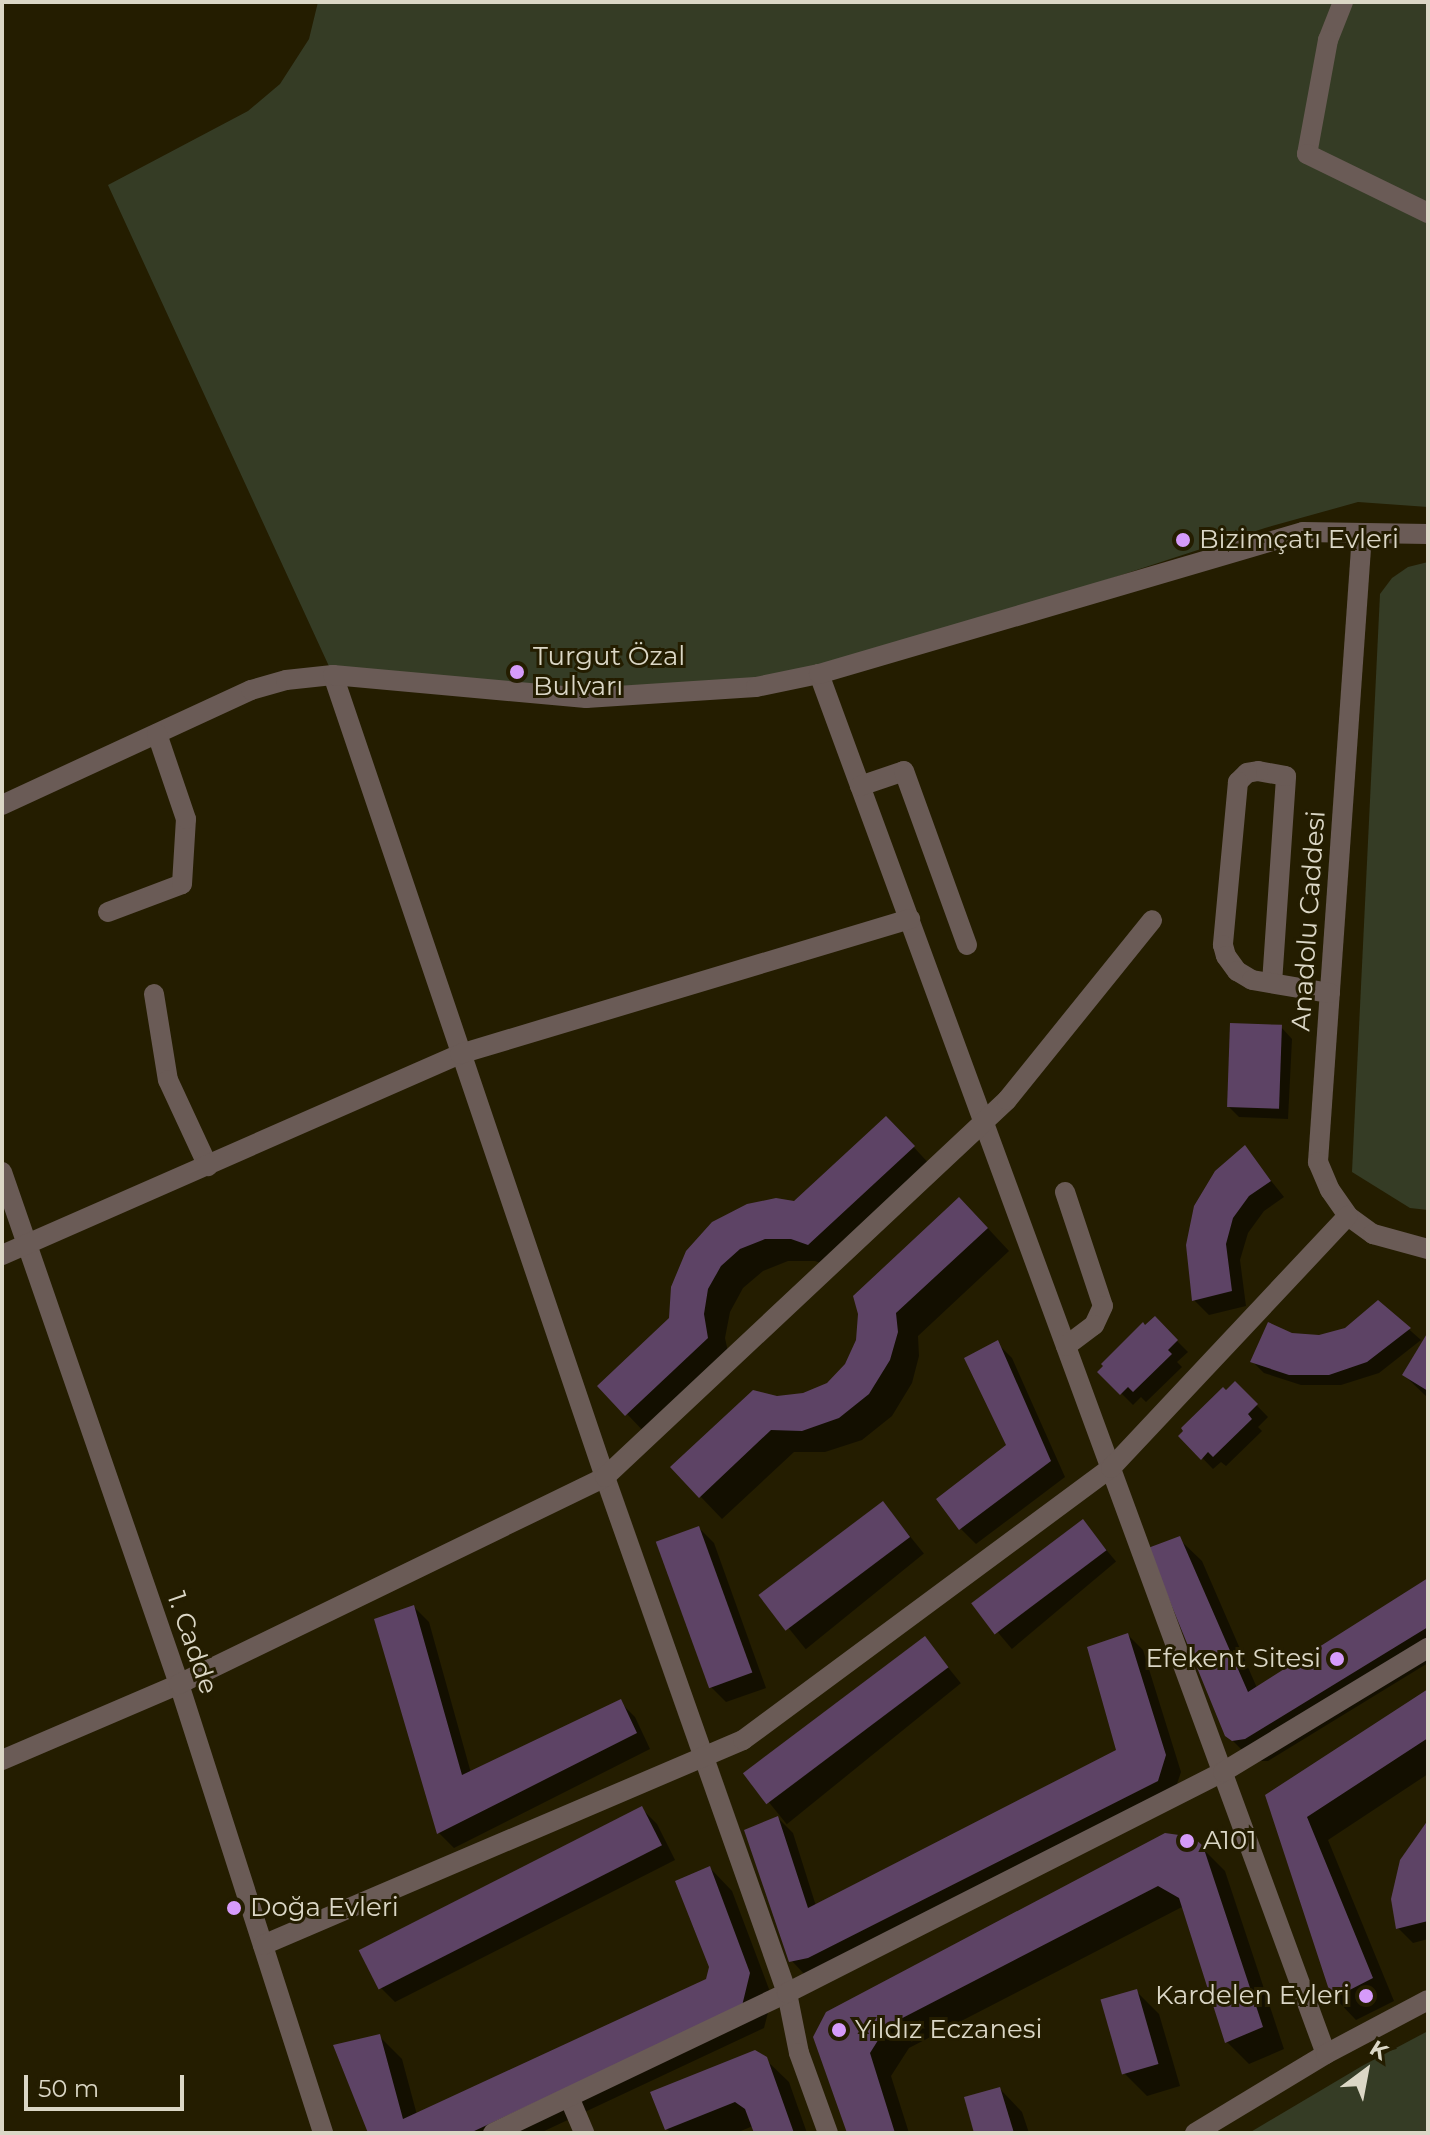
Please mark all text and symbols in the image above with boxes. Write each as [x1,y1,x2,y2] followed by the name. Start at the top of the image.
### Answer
[1199,524,1399,556] place label: Bizimçatı Evleri
[1174,531,1192,549] marker: Bizimçatı Evleri
[533,641,685,702] place label: Turgut Özal Bulvarı
[508,663,526,681] marker: Turgut Özal Bulvarı
[1286,810,1332,1032] street label: Anadolu Caddesi
[160,1588,224,1698] street label: 1. Cadde
[1145,1643,1321,1675] place label: Efekent Sitesi
[1328,1650,1346,1668] marker: Efekent Sitesi
[1203,1825,1257,1857] place label: A101
[1178,1832,1196,1850] marker: A101
[250,1892,399,1924] place label: Doğa Evleri
[225,1899,243,1917] marker: Doğa Evleri
[1155,1980,1350,2012] place label: Kardelen Evleri
[1357,1987,1375,2005] marker: Kardelen Evleri
[855,2014,1042,2046] place label: Yıldız Eczanesi
[830,2021,848,2039] marker: Yıldız Eczanesi
[1326,2031,1406,2111] north arrow
[1365,2034,1393,2066] text: K
[28,2059,188,2109] scale bar
[38,2074,99,2103] text: 50 m

